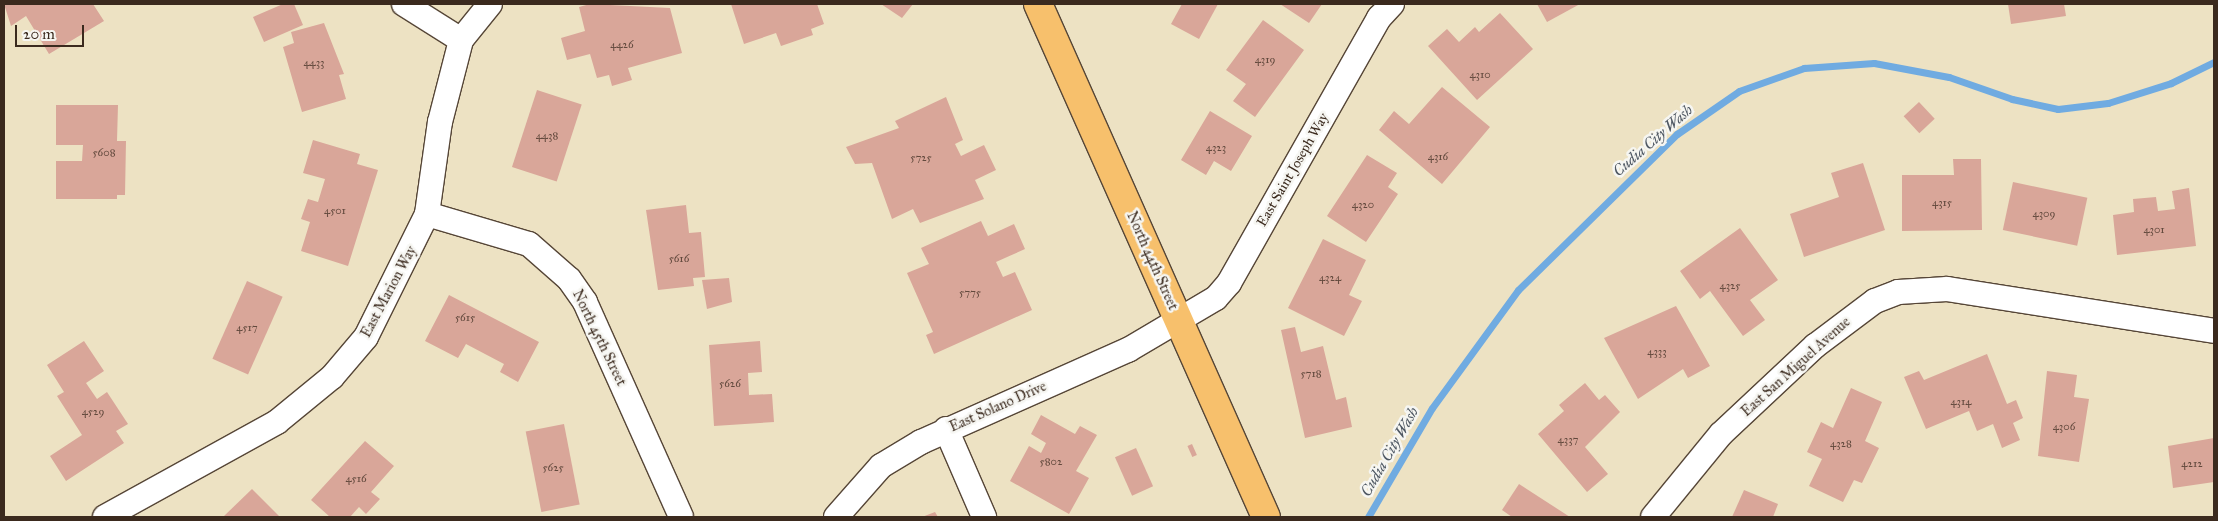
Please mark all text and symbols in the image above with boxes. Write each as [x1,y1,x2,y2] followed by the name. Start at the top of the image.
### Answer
[18,15,86,47] scale bar
[23,25,55,43] text: 20 m
[610,38,634,52] house number: 4426
[1255,53,1275,67] house number: 4319
[303,56,325,70] house number: 4433
[1469,68,1491,82] house number: 4310
[1609,101,1697,181] water label: Cudia City Wash
[1254,110,1332,230] street label: East Saint Joseph Way
[536,129,558,143] house number: 4438
[1206,141,1226,155] house number: 4323
[92,146,116,160] house number: 5608
[1428,150,1448,164] house number: 4316
[910,151,932,165] house number: 5725
[1932,196,1952,210] house number: 4315
[1352,198,1374,212] house number: 4320
[324,204,346,218] house number: 4501
[2033,207,2055,221] house number: 4309
[1123,209,1181,313] street label: North 44th Street
[2143,223,2165,237] house number: 4301
[358,243,420,341] street label: East Marion Way
[669,252,689,266] house number: 5616
[1319,271,1341,285] house number: 4324
[1720,279,1740,293] house number: 4325
[959,286,981,300] house number: 5775
[569,287,629,389] street label: North 45th Street
[455,311,475,325] house number: 5615
[1738,314,1854,420] street label: East San Miguel Avenue
[236,321,258,335] house number: 4517
[1647,345,1667,359] house number: 4333
[1300,367,1322,381] house number: 5718
[719,377,741,391] house number: 5626
[947,378,1049,436] street label: East Solano Drive
[1950,395,1972,409] house number: 4314
[1357,404,1423,500] water label: Cudia City Wash
[82,405,104,419] house number: 4529
[2053,420,2075,434] house number: 4306
[1558,433,1578,447] house number: 4337
[1830,437,1852,451] house number: 4328
[1040,455,1062,469] house number: 5802
[2181,457,2203,471] house number: 4212
[542,461,564,475] house number: 5625
[345,472,367,486] house number: 4516

